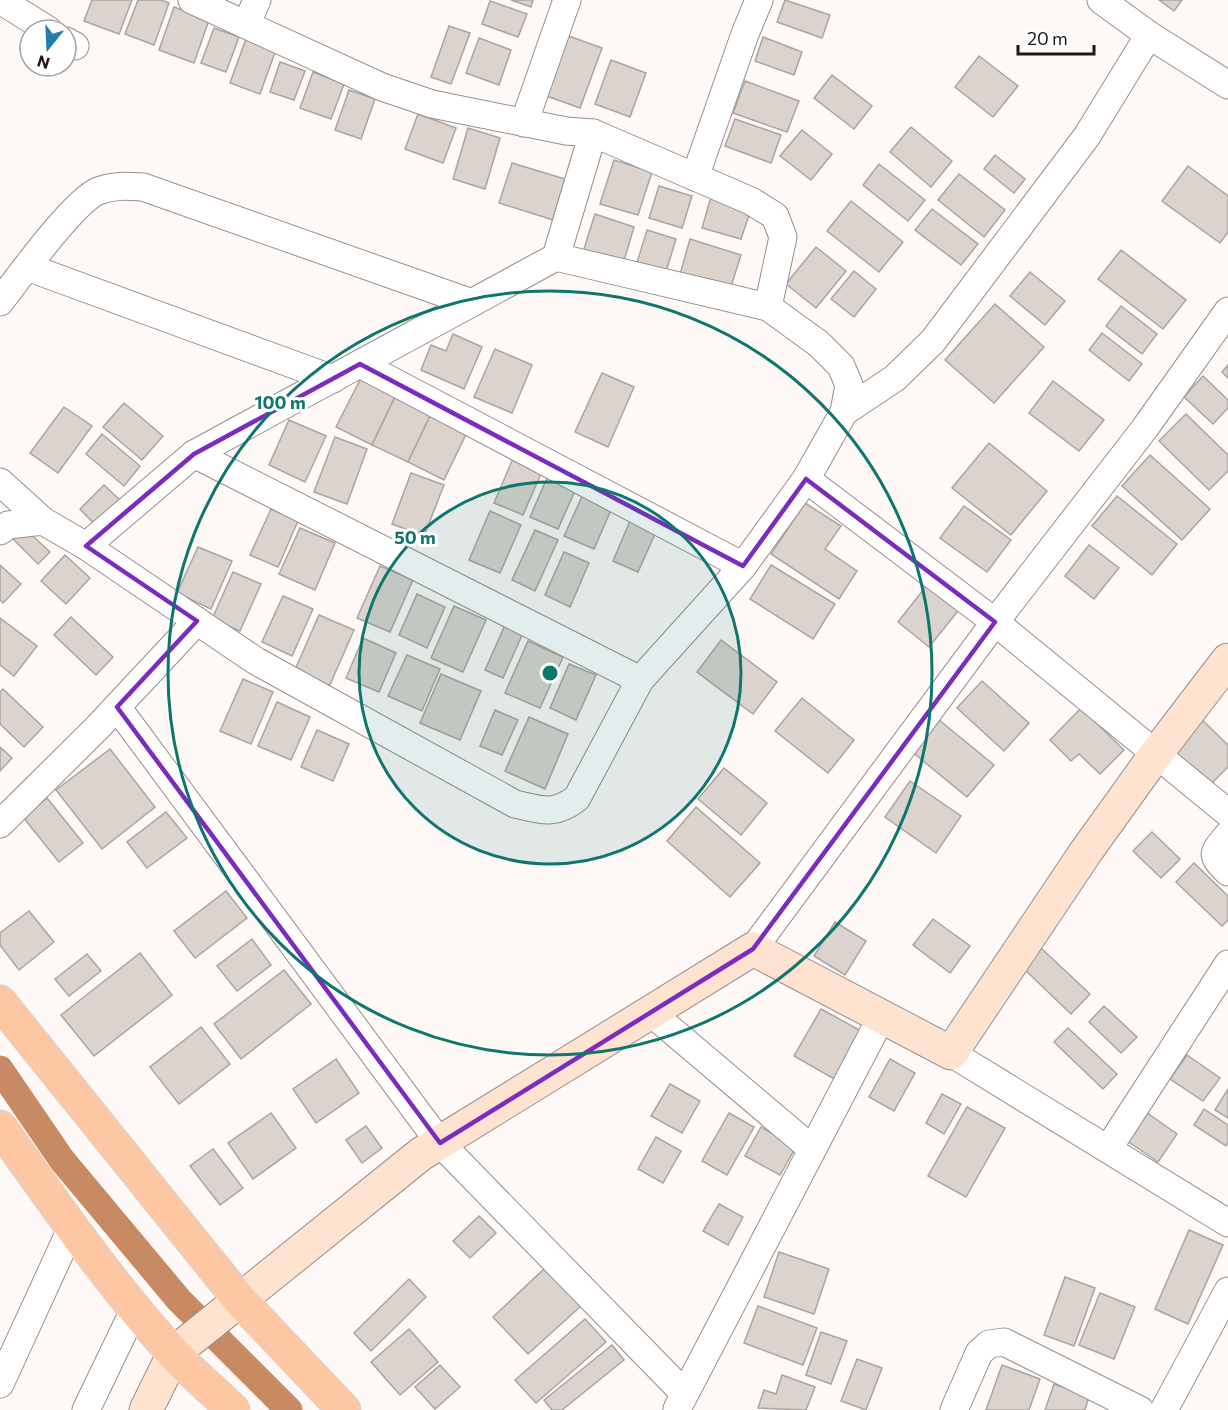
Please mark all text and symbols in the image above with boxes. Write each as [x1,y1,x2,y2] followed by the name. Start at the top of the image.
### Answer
[18,18,78,78] north arrow
[1018,18,1094,56] scale bar
[1027,27,1068,49] text: 20 m
[35,52,52,74] text: N
[254,391,306,413] text: 100 m
[394,526,436,548] text: 50 m
[540,663,560,683] centre of rings

